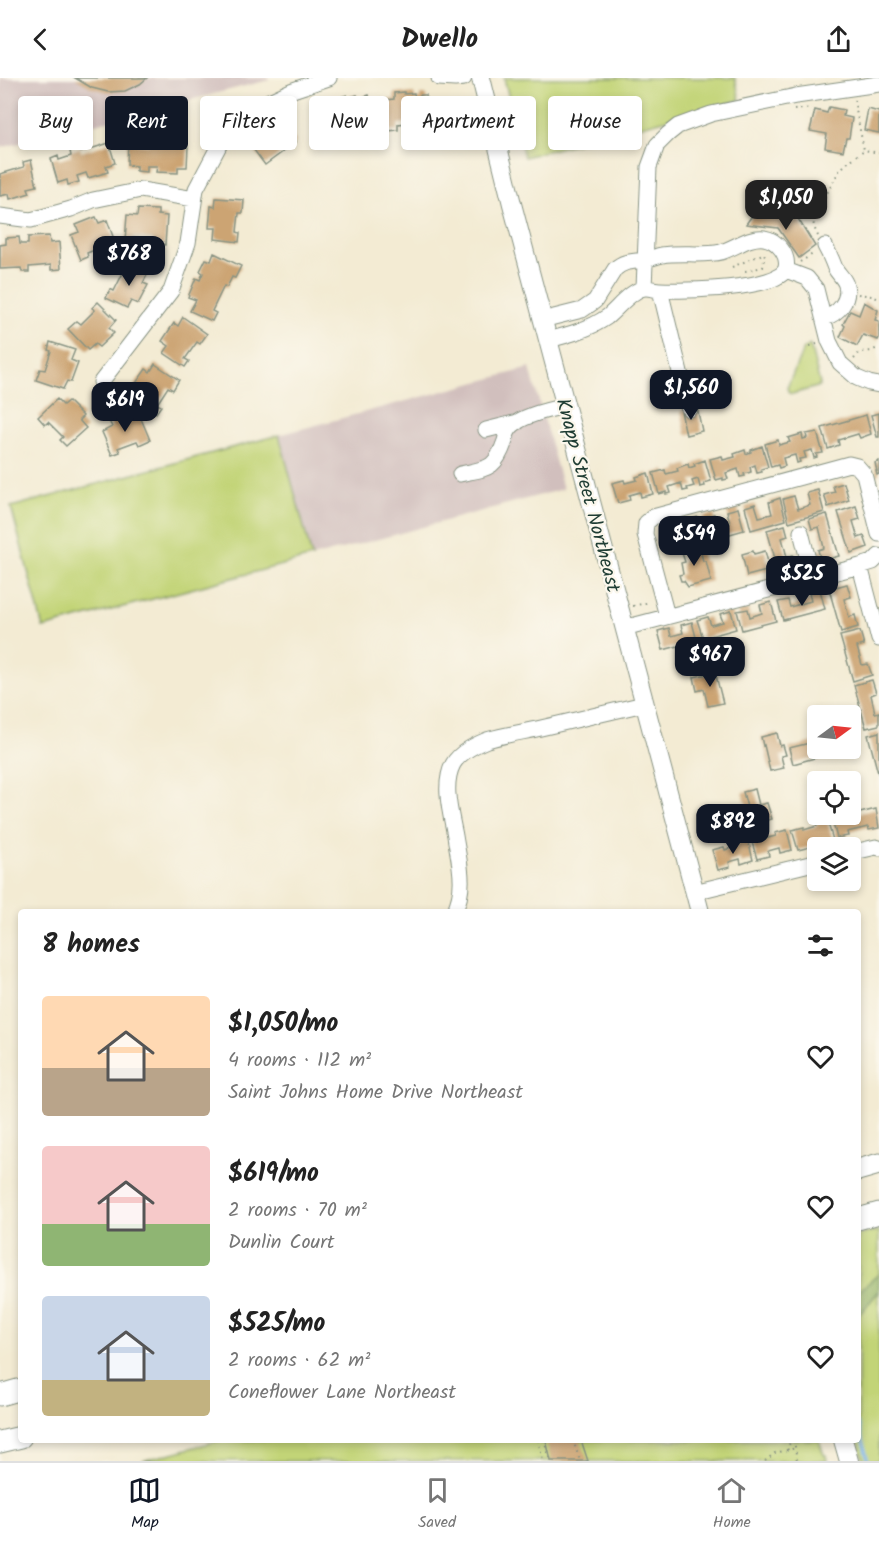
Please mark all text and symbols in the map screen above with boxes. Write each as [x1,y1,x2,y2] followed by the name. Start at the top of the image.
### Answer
[401,18,478,61] text: Dwello
[24,23,57,56] icon: back
[822,23,855,56] icon: share
[18,96,93,150] chip: Buy
[105,96,188,150] chip: Rent
[200,96,297,150] chip: Filters
[309,96,389,150] chip: New
[401,96,536,150] chip: Apartment
[548,96,642,150] chip: House
[737,180,835,231] pin: $1,050
[759,183,813,215] text: $1,050
[93,236,165,287] pin: $768
[107,239,151,271] text: $768
[642,370,740,421] pin: $1,560
[664,373,718,405] text: $1,560
[89,382,161,433] pin: $619
[106,385,144,417] text: $619
[546,395,628,597] street label: Knapp Street Northeast
[658,516,730,567] pin: $549
[673,519,715,551] text: $549
[766,556,838,607] pin: $525
[780,559,824,591] text: $525
[674,637,746,688] pin: $967
[689,640,731,672] text: $967
[807,705,861,759] north arrow
[807,705,861,891] map controls
[807,771,861,825] button: locate
[697,804,769,855] pin: $892
[710,807,756,839] text: $892
[807,837,861,891] button: layers
[42,924,140,966] text: 8 homes
[804,929,837,962] icon: filters
[228,1003,338,1045] text: $1,050/mo
[90,1020,162,1092] icon: home
[804,1040,837,1073] icon: heart
[228,1045,371,1077] text: 4 rooms · 112 m²
[228,1077,523,1109] text: Saint Johns Home Drive Northeast
[228,1153,319,1195] text: $619/mo
[90,1170,162,1242] icon: home
[804,1190,837,1223] icon: heart
[228,1195,367,1227] text: 2 rooms · 70 m²
[228,1227,335,1259] text: Dunlin Court
[228,1303,325,1345] text: $525/mo
[90,1320,162,1392] icon: home
[804,1340,837,1373] icon: heart
[228,1345,370,1377] text: 2 rooms · 62 m²
[228,1377,456,1409] text: Coneflower Lane Northeast
[128,1474,161,1535] tab: Map
[418,1474,456,1535] tab: Saved
[713,1474,751,1535] tab: Home

